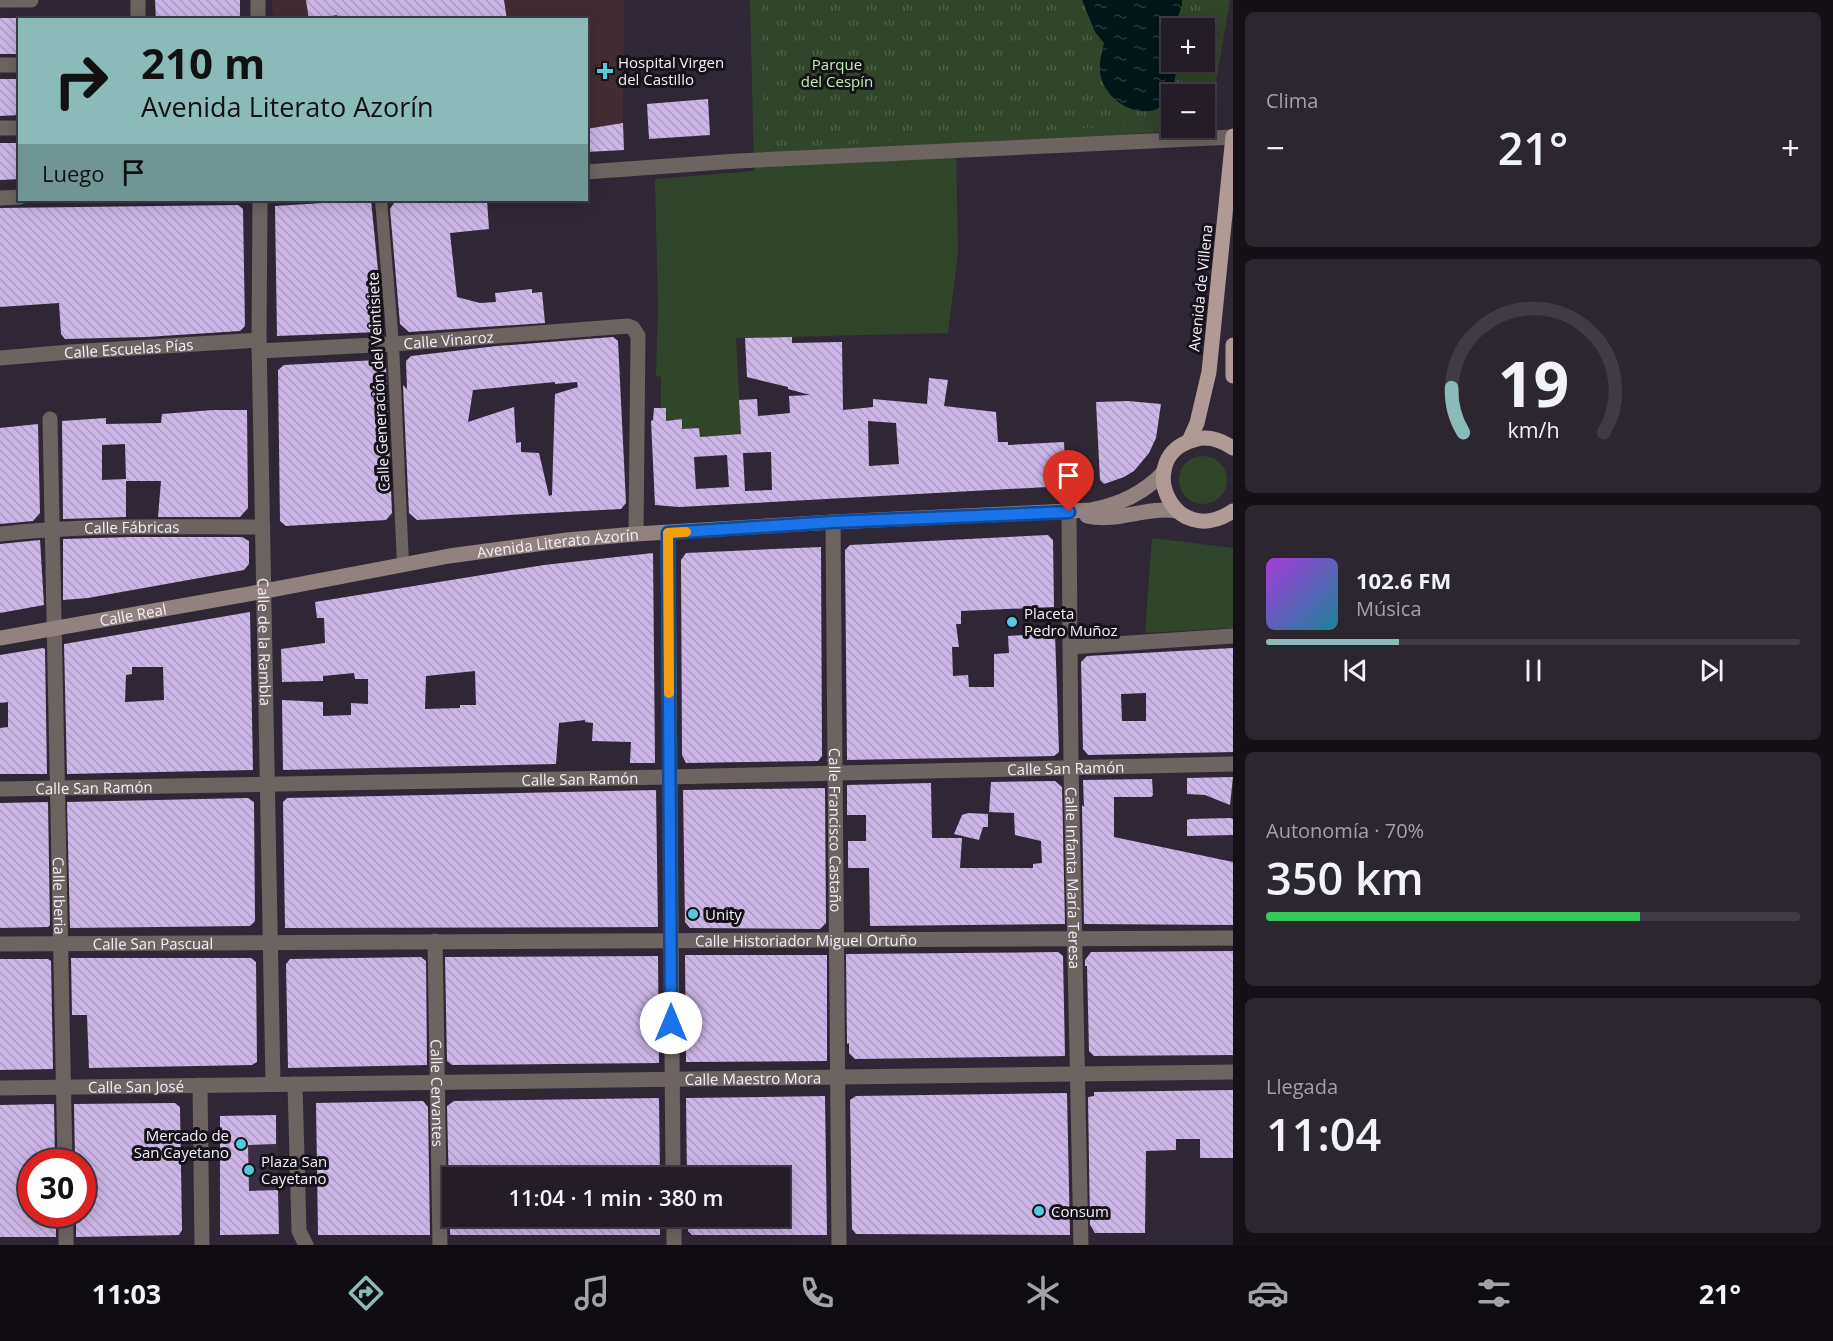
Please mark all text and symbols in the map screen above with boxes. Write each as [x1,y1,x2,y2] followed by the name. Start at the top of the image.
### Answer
[1161,18,1215,138] map controls
[1161,18,1215,72] button: +
[141,34,265,91] text: 210 m
[42,42,120,120] icon: right
[618,52,724,89] place label: Hospital Virgen del Castillo
[801,54,873,91] park label: Parque del Cespín
[596,62,614,80] marker: Hospital Virgen del Castillo
[1161,84,1215,138] button: −
[1266,87,1318,114] text: Clima
[141,88,434,125] text: Avenida Literato Azorín
[1498,117,1568,178] text: 21°
[1266,125,1285,170] text: −
[1781,125,1800,170] text: +
[117,156,150,189] icon: arrive
[42,158,105,188] text: Luego
[1183,224,1217,352] street label: Avenida de Villena
[362,272,394,492] street label: Calle Generación del Veintisiete
[403,326,494,353] street label: Calle Vinaroz
[63,334,194,362] street label: Calle Escuelas Pías
[1497,340,1569,425] text: 19
[1507,415,1559,444] text: km/h
[1043,450,1094,512] pin
[1052,459,1085,492] icon: arrive
[84,517,180,538] street label: Calle Fábricas
[476,524,639,562] street label: Avenida Literato Azorín
[1356,565,1451,595] text: 102.6 FM
[253,578,276,706] street label: Calle de la Rambla
[1356,595,1422,622] text: Música
[98,599,168,630] street label: Calle Real
[1024,603,1118,640] place label: Placeta Pedro Muñoz
[1005,615,1019,629] marker: Placeta Pedro Muñoz
[1339,654,1372,687] icon: previous
[1517,654,1550,687] icon: pause
[1695,654,1728,687] icon: next
[825,748,846,912] street label: Calle Francisco Castaño
[1007,757,1125,779] street label: Calle San Ramón
[521,768,639,790] street label: Calle San Ramón
[35,776,153,798] street label: Calle San Ramón
[1061,787,1085,969] street label: Calle Infanta María Teresa
[1266,817,1424,844] text: Autonomía · 70%
[1266,847,1424,908] text: 350 km
[49,857,70,935] street label: Calle Iberia
[705,904,742,924] place label: Unity
[686,907,700,921] marker: Unity
[695,930,917,951] street label: Calle Historiador Miguel Ortuño
[93,933,213,954] street label: Calle San Pascual
[639,991,703,1055] position arrow
[427,1039,448,1147] street label: Calle Cervantes
[685,1067,821,1089] street label: Calle Maestro Mora
[1266,1073,1338,1100] text: Llegada
[88,1076,184,1097] street label: Calle San José
[1266,1103,1381,1164] text: 11:04
[134,1125,229,1162] place label: Mercado de San Cayetano
[234,1137,248,1151] marker: Mercado de San Cayetano
[18,1149,96,1227] speed limit sign: 30
[261,1151,327,1188] place label: Plaza San Cayetano
[242,1163,256,1177] marker: Plaza San Cayetano
[508,1182,724,1212] text: 11:04 · 1 min · 380 m
[1051,1201,1109,1221] place label: Consum
[1032,1204,1046,1218] marker: Consum
[345,1272,387,1314] icon: directions
[571,1272,613,1314] icon: music
[796,1272,838,1314] icon: phone
[1022,1272,1064,1314] icon: climate
[1247,1272,1289,1314] icon: car
[1473,1272,1515,1314] icon: filters
[92,1275,161,1312] text: 11:03
[1699,1275,1741,1312] text: 21°

